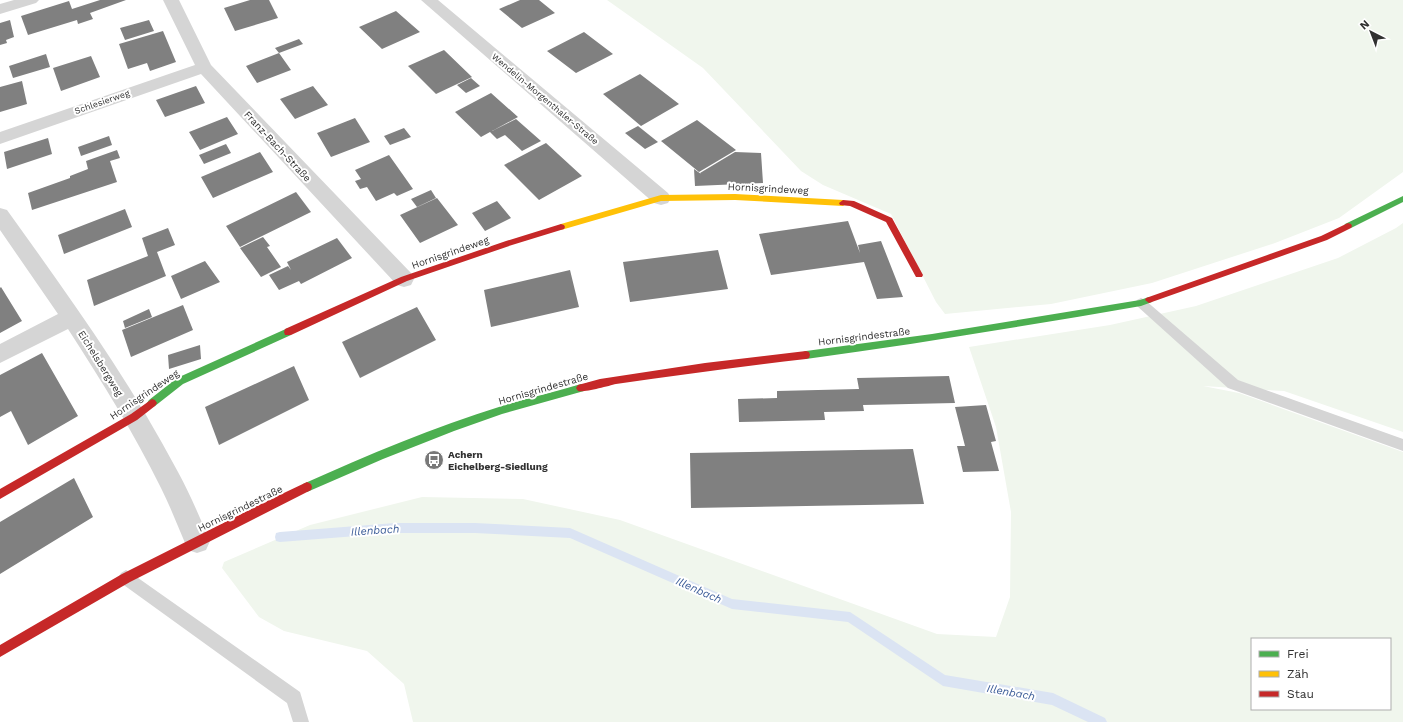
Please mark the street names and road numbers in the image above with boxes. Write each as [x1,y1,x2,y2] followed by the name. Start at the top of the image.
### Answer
[490,51,600,147] street label: Wendelin-Morgenthaler-Straße
[73,88,131,116] street label: Schlesierweg
[242,109,313,184] street label: Franz-Bach-Straße
[727,181,809,196] street label: Hornisgrindeweg
[410,234,491,271] street label: Hornisgrindeweg
[817,325,911,348] street label: Hornisgrindestraße
[76,328,126,399] street label: Eichelsbergweg
[108,367,181,422] street label: Hornisgrindeweg
[497,370,589,407] street label: Hornisgrindestraße
[196,483,285,534] street label: Hornisgrindestraße

